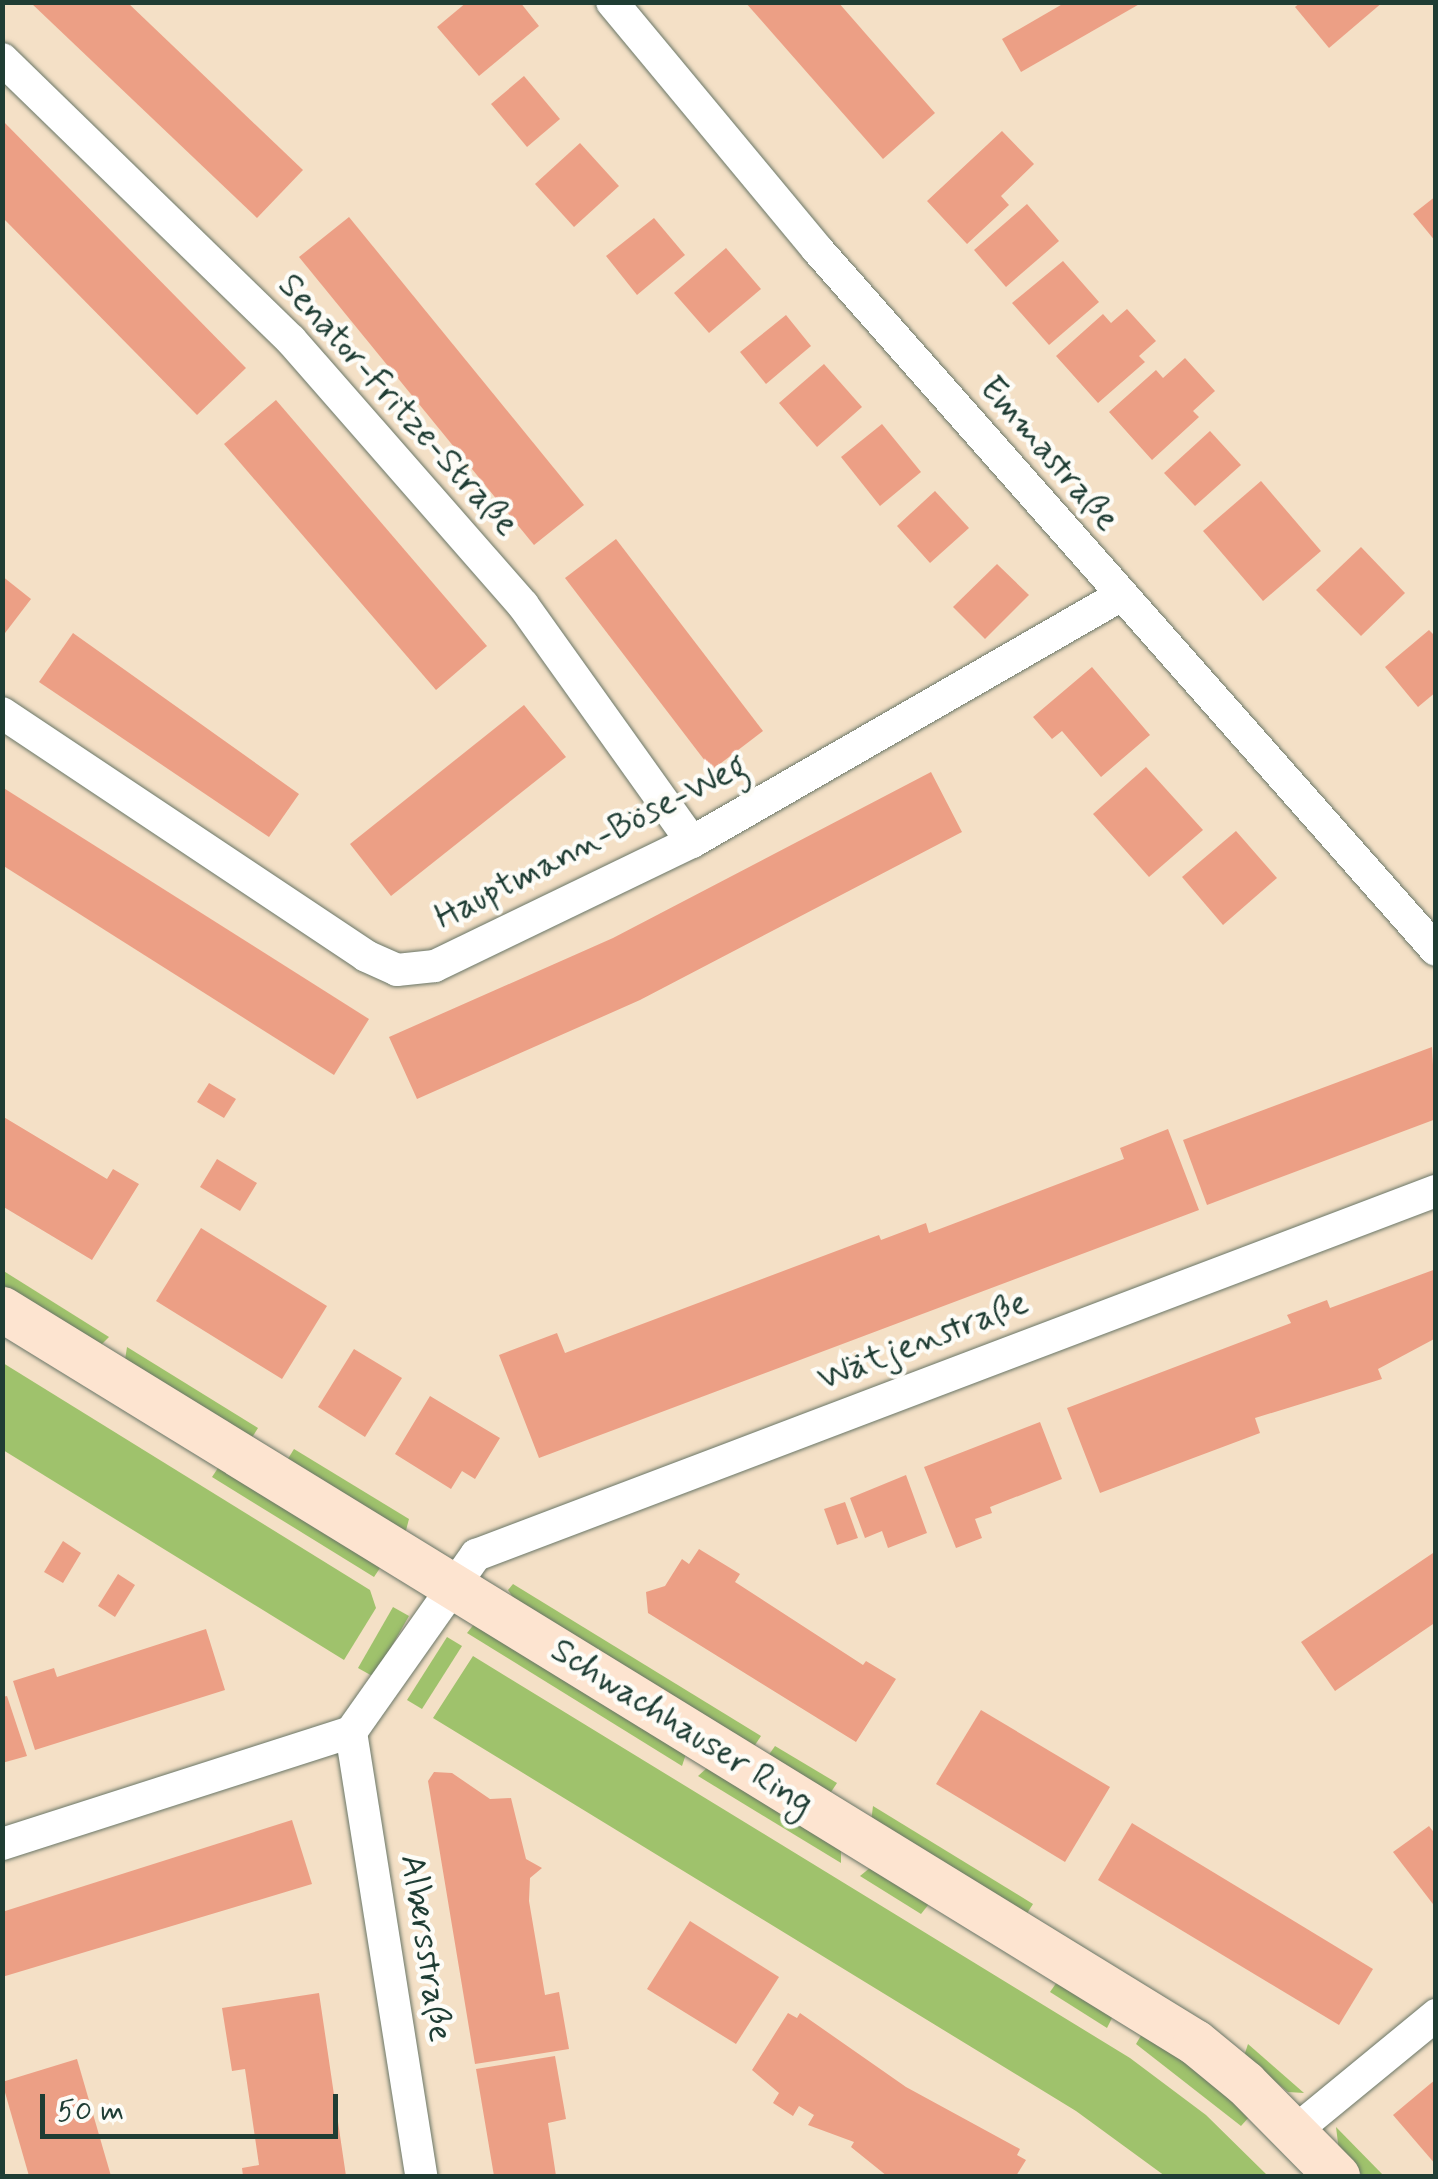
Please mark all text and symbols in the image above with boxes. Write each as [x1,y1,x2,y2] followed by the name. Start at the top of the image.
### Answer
[269,265,527,545] street label: Senator-Fritze-Straße
[970,368,1128,540] street label: Emmastraße
[428,745,754,939] street label: Hauptmann-Böse-Weg
[812,1282,1034,1400] street label: Wätjenstraße
[543,1629,821,1825] street label: Schwachhauser Ring
[390,1851,462,2045] street label: Albersstraße
[45,2074,342,2136] scale bar
[57,2092,124,2131] text: 50 m

